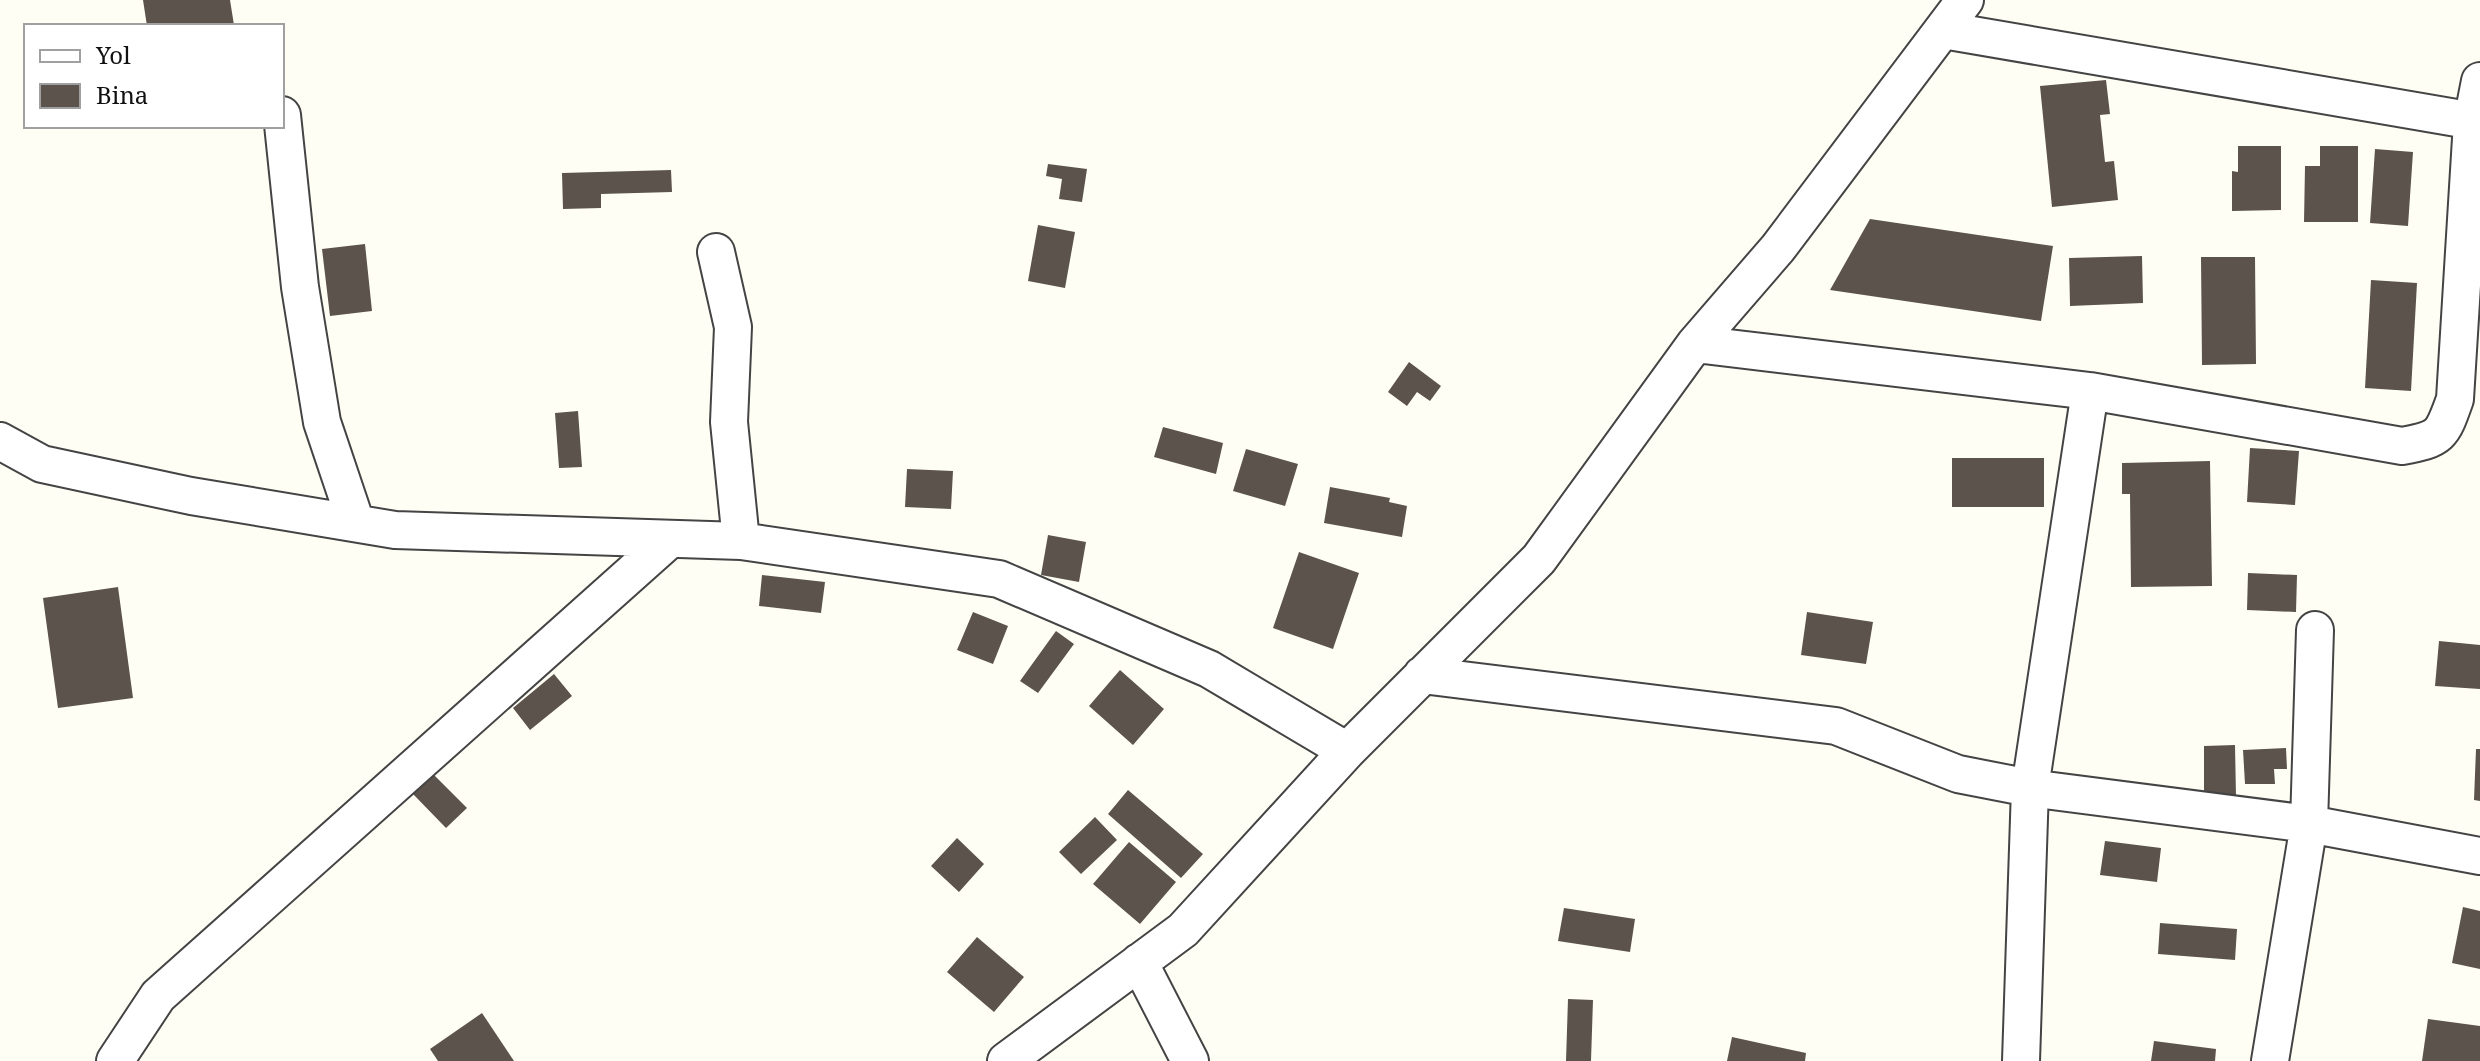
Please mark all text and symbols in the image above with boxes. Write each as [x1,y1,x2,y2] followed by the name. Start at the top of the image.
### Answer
[24,24,284,128] legend
[95,38,131,71] text: Yol
[96,78,148,111] text: Bina

